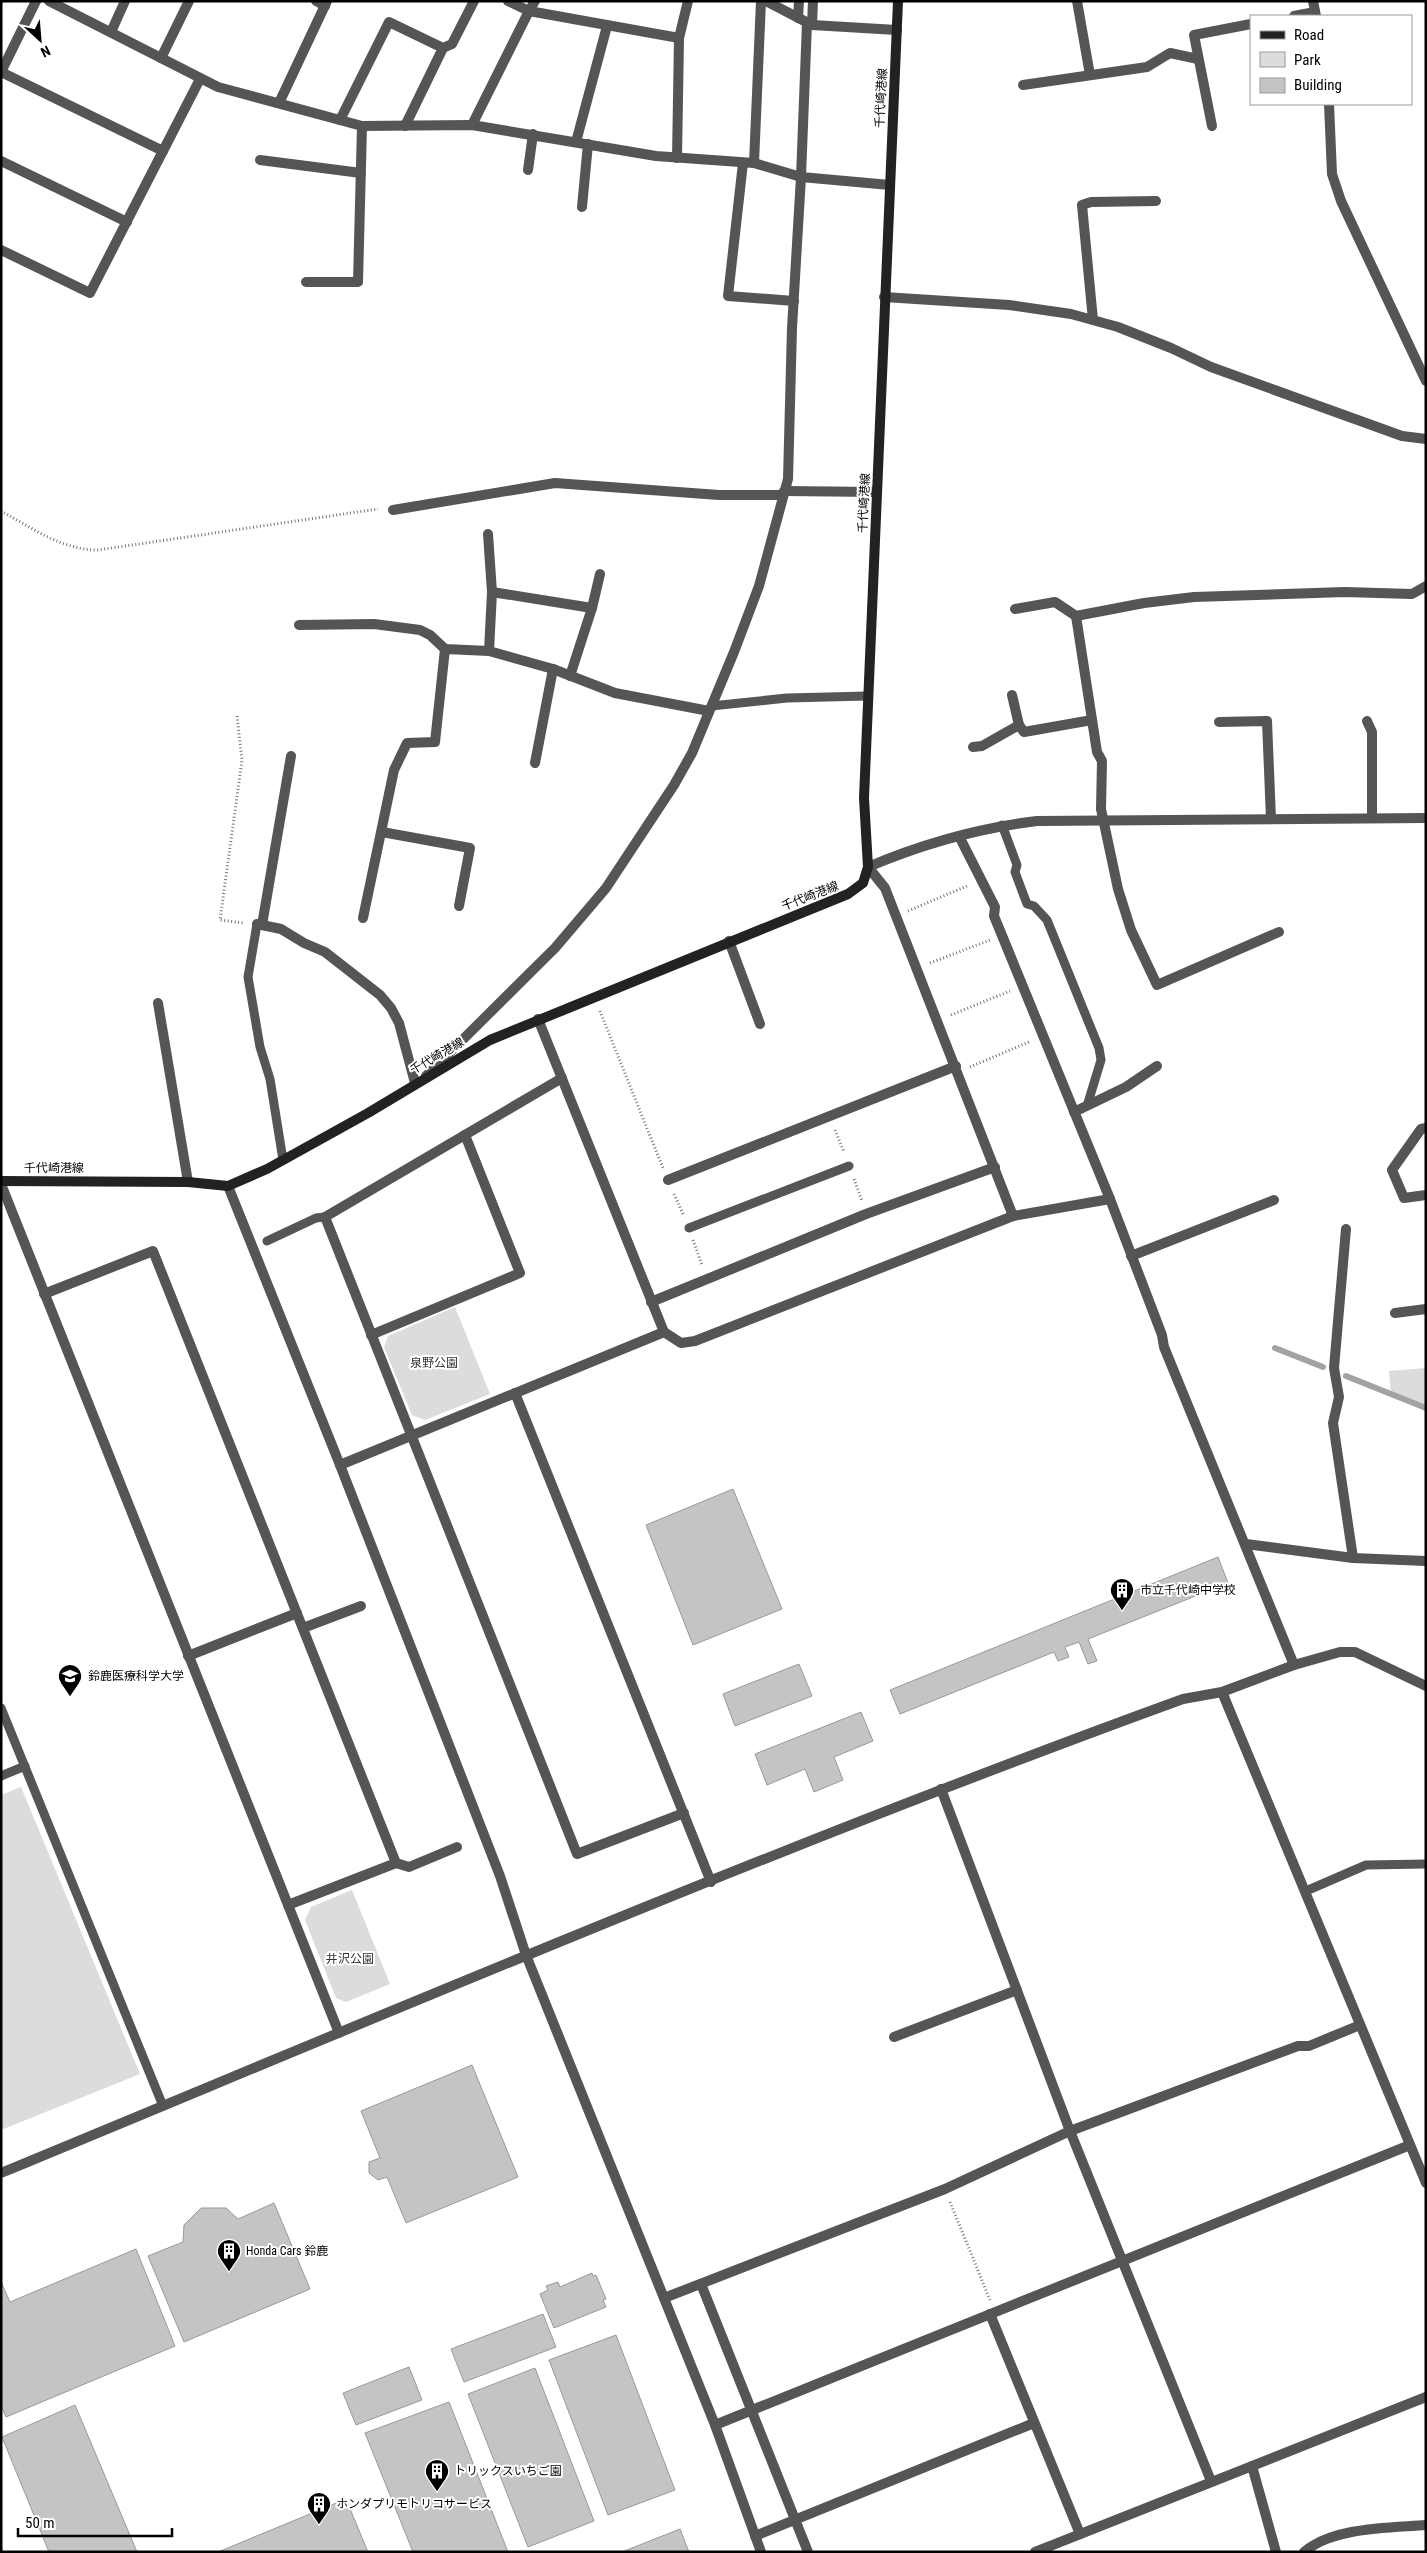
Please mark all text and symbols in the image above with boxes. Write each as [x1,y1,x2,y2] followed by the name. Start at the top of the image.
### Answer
[15,15,65,65] north arrow
[1250,15,1412,105] legend
[1294,26,1324,44] text: Road
[38,43,53,61] text: N
[1294,51,1321,69] text: Park
[872,68,890,128] street label: 千代崎港線
[1294,76,1342,94] text: Building
[855,473,873,533] street label: 千代崎港線
[779,879,841,913] street label: 千代崎港線
[408,1035,466,1077] street label: 千代崎港線
[24,1161,84,1175] street label: 千代崎港線
[410,1356,458,1370] park label: 泉野公園
[1109,1577,1135,1611] building icon: 市立千代崎中学校
[1140,1583,1236,1597] place label: 市立千代崎中学校
[57,1663,83,1697] school or university icon: 鈴鹿医療科学大学
[88,1669,184,1683] place label: 鈴鹿医療科学大学
[326,1952,374,1966] park label: 井沢公園
[216,2238,242,2272] building icon: Honda Cars 鈴鹿
[246,2244,328,2258] place label: Honda Cars 鈴鹿
[424,2458,450,2492] building icon: トリックスいちご園
[454,2464,562,2478] place label: トリックスいちご園
[306,2491,332,2525] building icon: ホンダプリモトリコサービス
[336,2497,492,2511] place label: ホンダプリモトリコサービス
[18,2506,171,2538] scale bar
[25,2514,55,2532] text: 50 m

